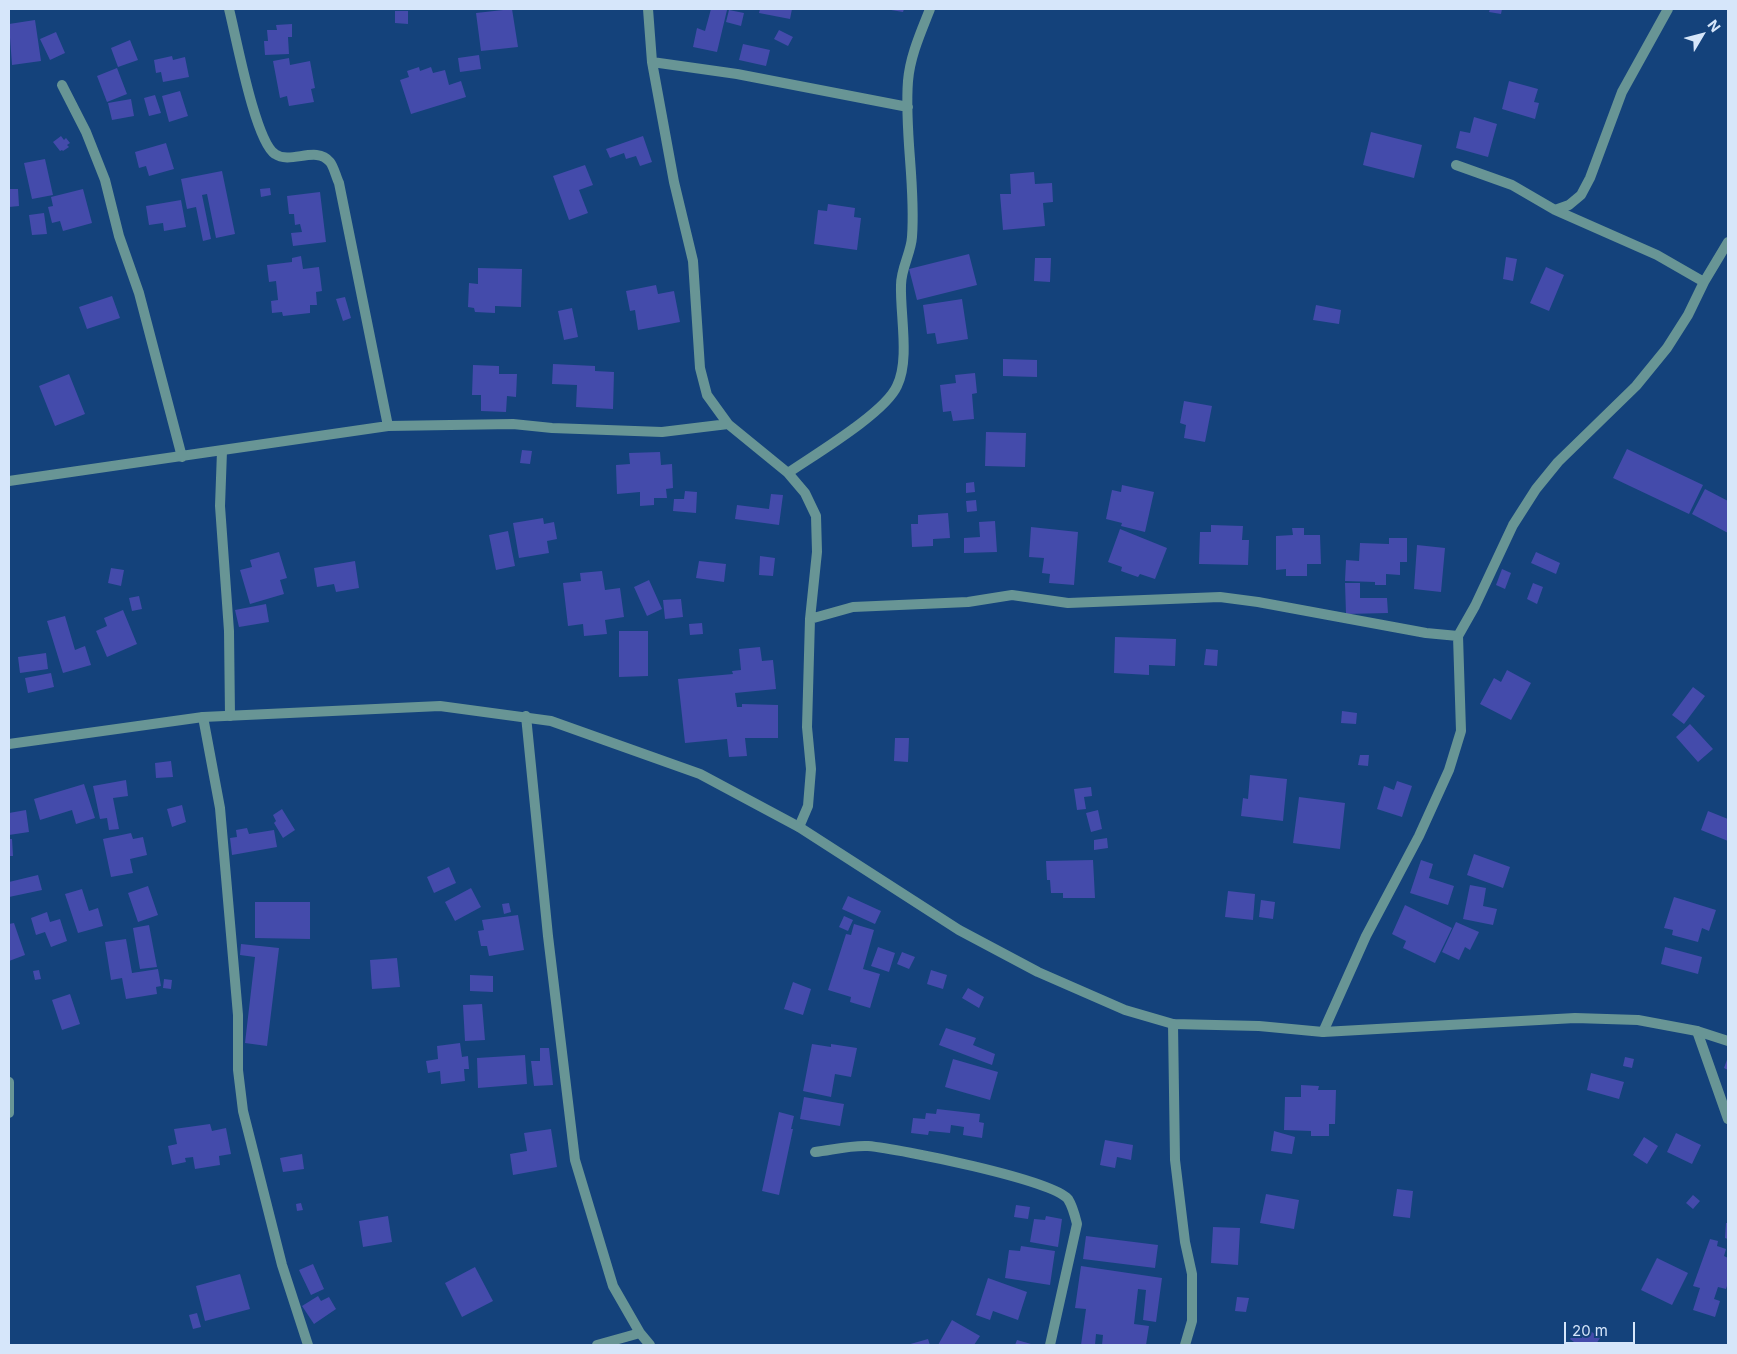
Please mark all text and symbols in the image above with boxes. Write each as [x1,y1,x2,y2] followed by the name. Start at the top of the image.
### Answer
[1677,10,1727,60] north arrow
[1704,16,1724,35] text: N
[1567,1312,1638,1344] scale bar
[1572,1321,1608,1340] text: 20 m

